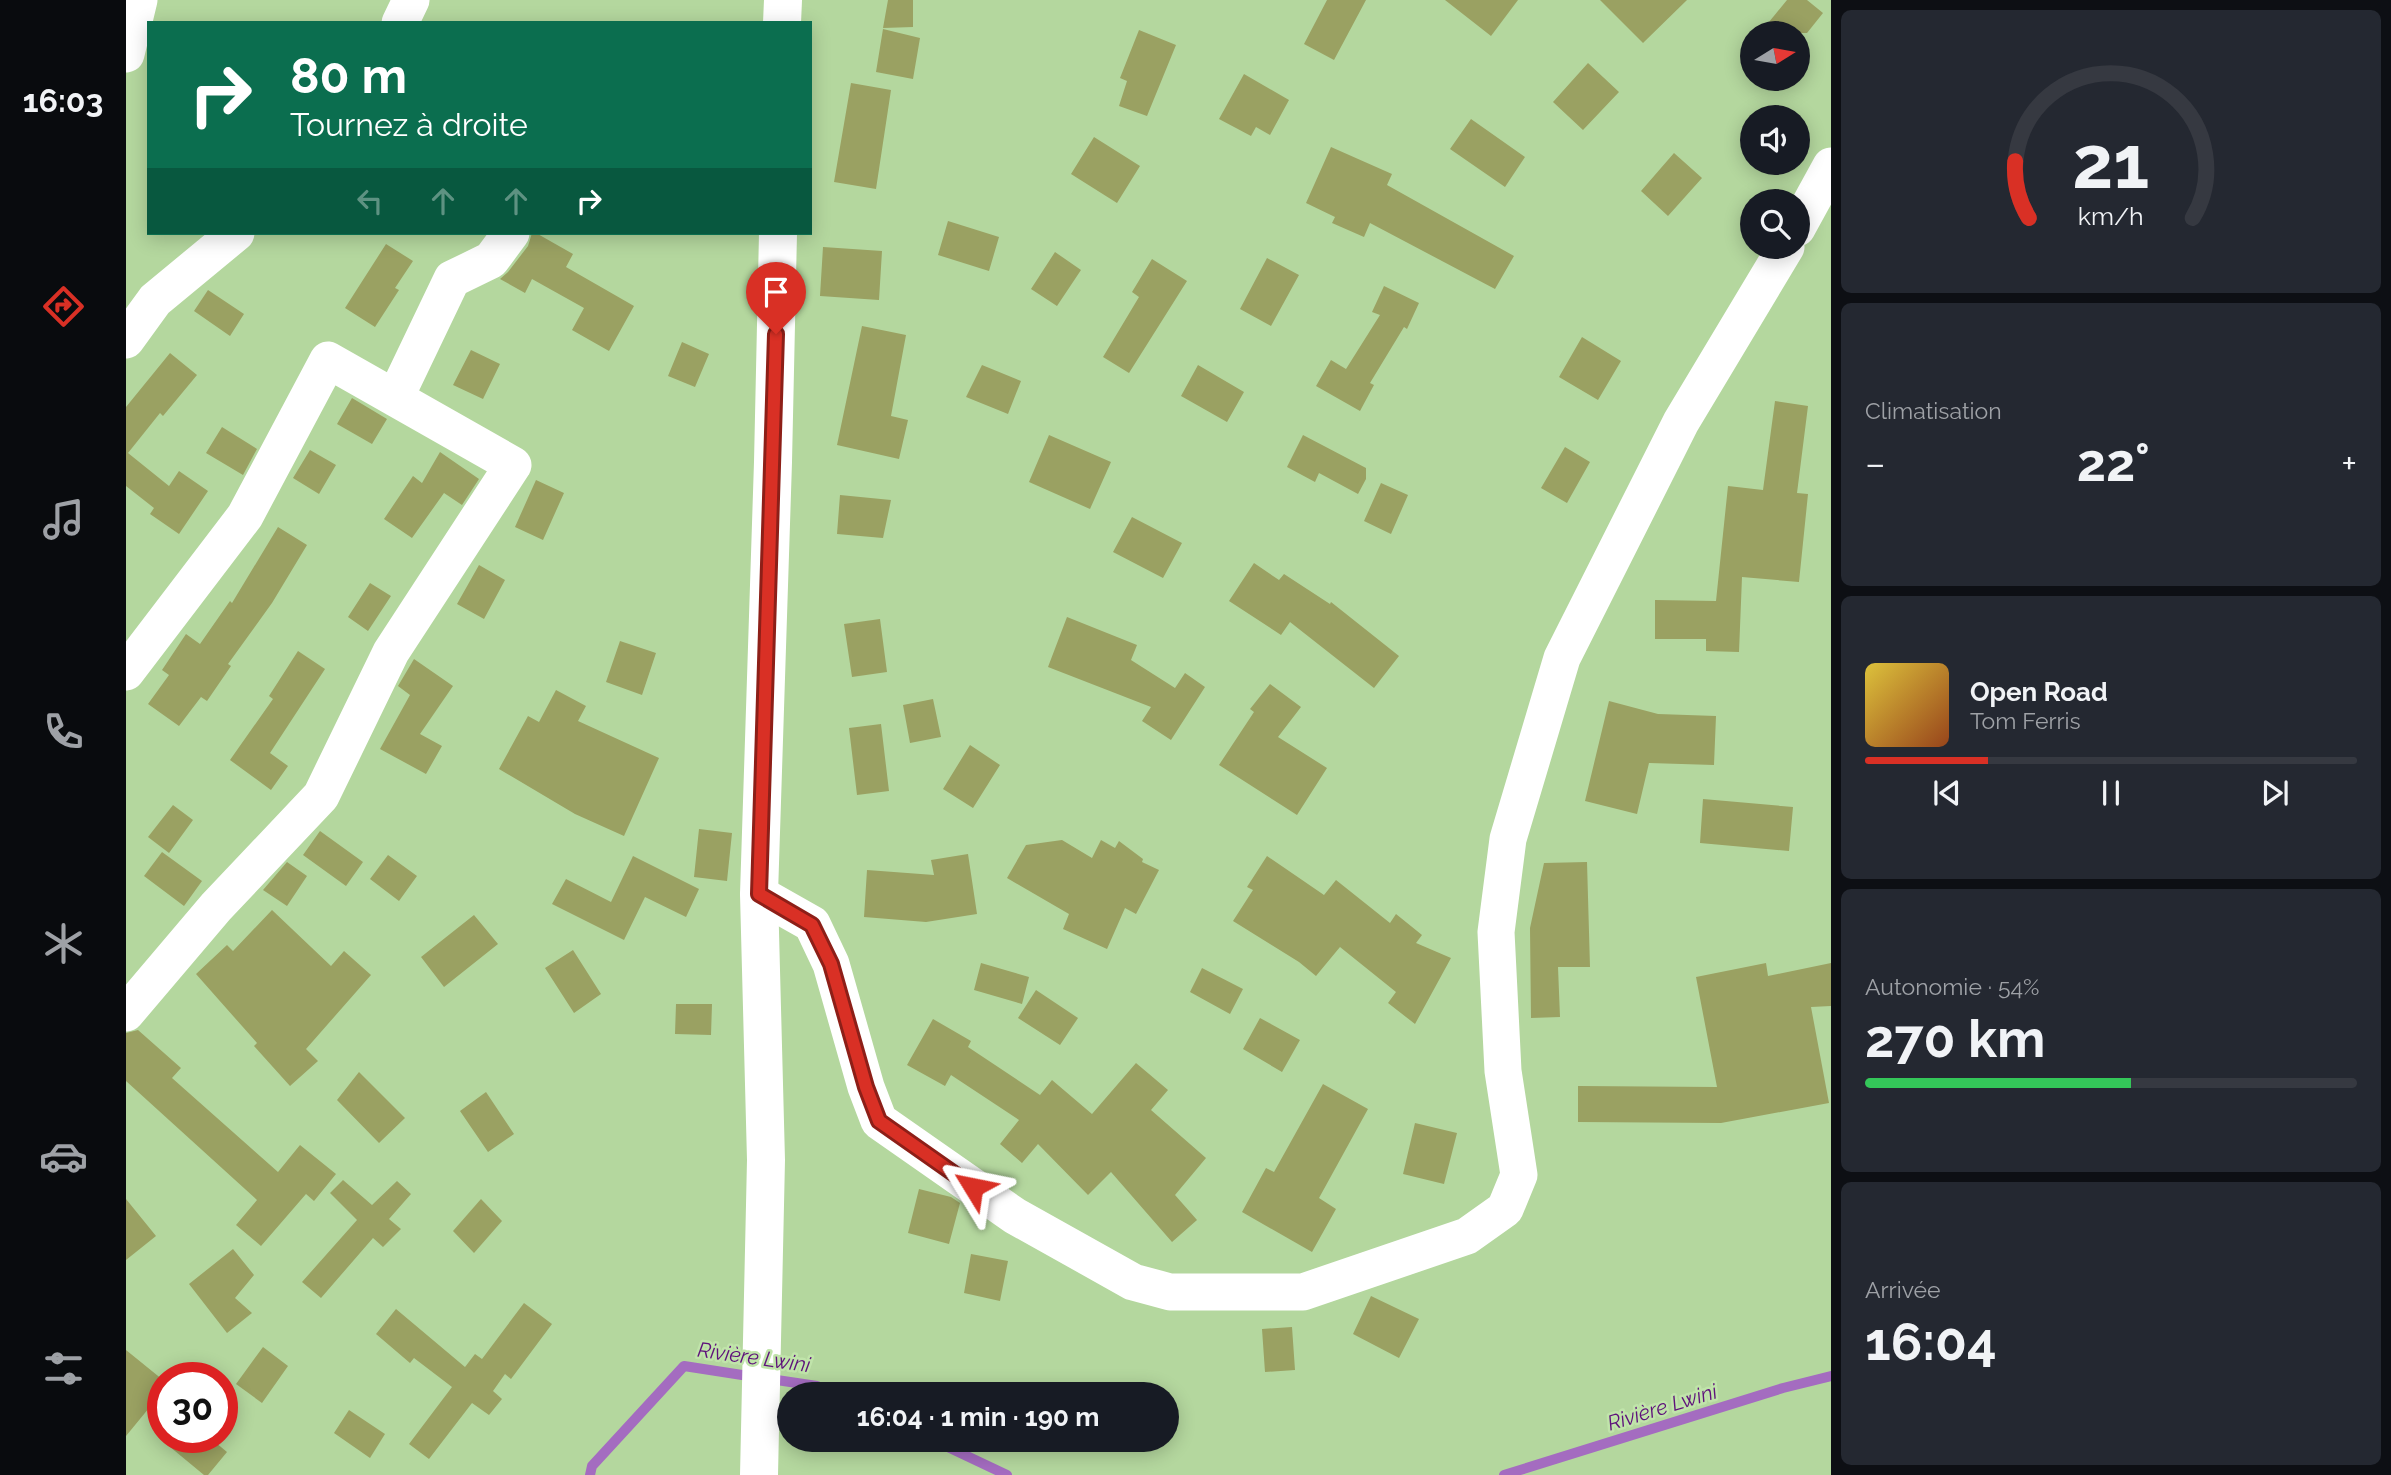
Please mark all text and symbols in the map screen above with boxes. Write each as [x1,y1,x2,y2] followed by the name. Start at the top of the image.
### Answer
[1740,21,1810,91] north arrow
[1740,21,1810,259] map controls
[290,47,407,104] text: 80 m
[175,49,266,140] icon: right
[23,82,103,119] text: 16:03
[1740,105,1810,175] button: sound
[290,106,528,143] text: Tournez à droite
[2072,120,2150,205] text: 21
[351,182,389,220] icon: left
[424,182,462,220] icon: ahead
[497,182,535,220] icon: ahead
[570,182,608,220] icon: right
[1740,189,1810,259] button: search
[2078,200,2144,230] text: km/h
[746,262,806,334] pin
[757,273,795,311] icon: arrive
[39,282,88,331] icon: directions
[1865,397,2002,424] text: Climatisation
[2077,432,2150,493] text: 22°
[1865,441,1885,486] text: −
[2341,441,2357,486] text: +
[39,495,88,544] icon: music
[1970,677,2108,707] text: Open Road
[39,707,88,756] icon: phone
[1970,707,2081,734] text: Tom Ferris
[1928,774,1966,812] icon: previous
[2092,774,2130,812] icon: pause
[2256,774,2294,812] icon: next
[39,919,88,968] icon: climate
[1865,973,2039,1000] text: Autonomie · 54%
[1865,1008,2045,1069] text: 270 km
[39,1132,88,1181] icon: car
[936,1150,1010,1224] position arrow
[1865,1276,1941,1303] text: Arrivée
[1865,1311,1997,1372] text: 16:04
[696,1337,812,1377] water label: Rivière Lwini
[39,1344,88,1393] icon: filters
[147,1362,238,1453] speed limit sign: 30
[1604,1378,1720,1436] water label: Rivière Lwini
[857,1402,1099,1432] text: 16:04 · 1 min · 190 m

